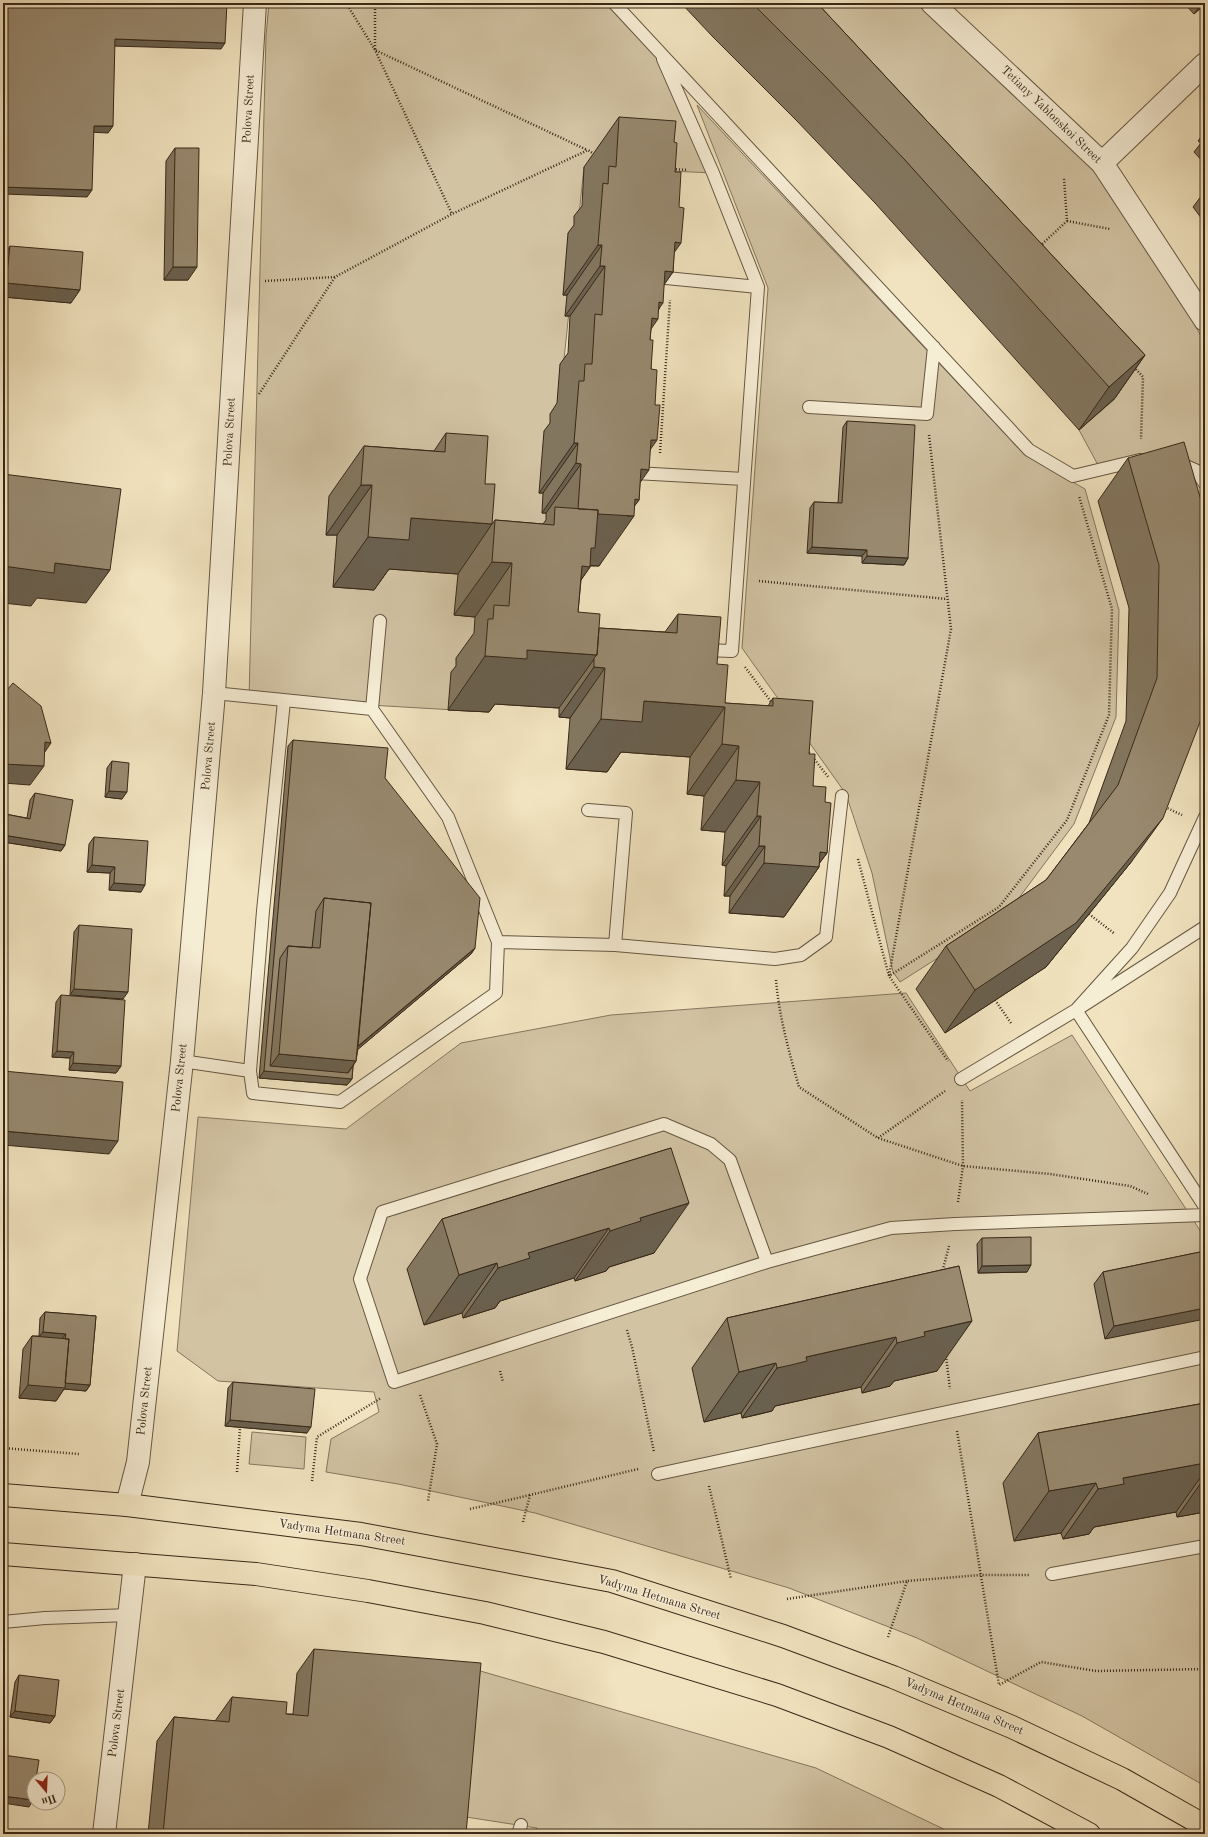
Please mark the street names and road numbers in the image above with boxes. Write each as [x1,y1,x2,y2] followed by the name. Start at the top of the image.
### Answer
[999,64,1103,166] street label: Tetiany Yablonskoi Street
[241,74,257,144] street label: Polova Street
[222,397,238,467] street label: Polova Street
[200,721,218,791] street label: Polova Street
[170,1043,190,1113] street label: Polova Street
[135,1366,155,1436] street label: Polova Street
[278,1518,406,1548] street label: Vadyma Hetmana Street
[596,1574,722,1622] street label: Vadyma Hetmana Street
[903,1676,1025,1738] street label: Vadyma Hetmana Street
[107,1688,127,1758] street label: Polova Street

